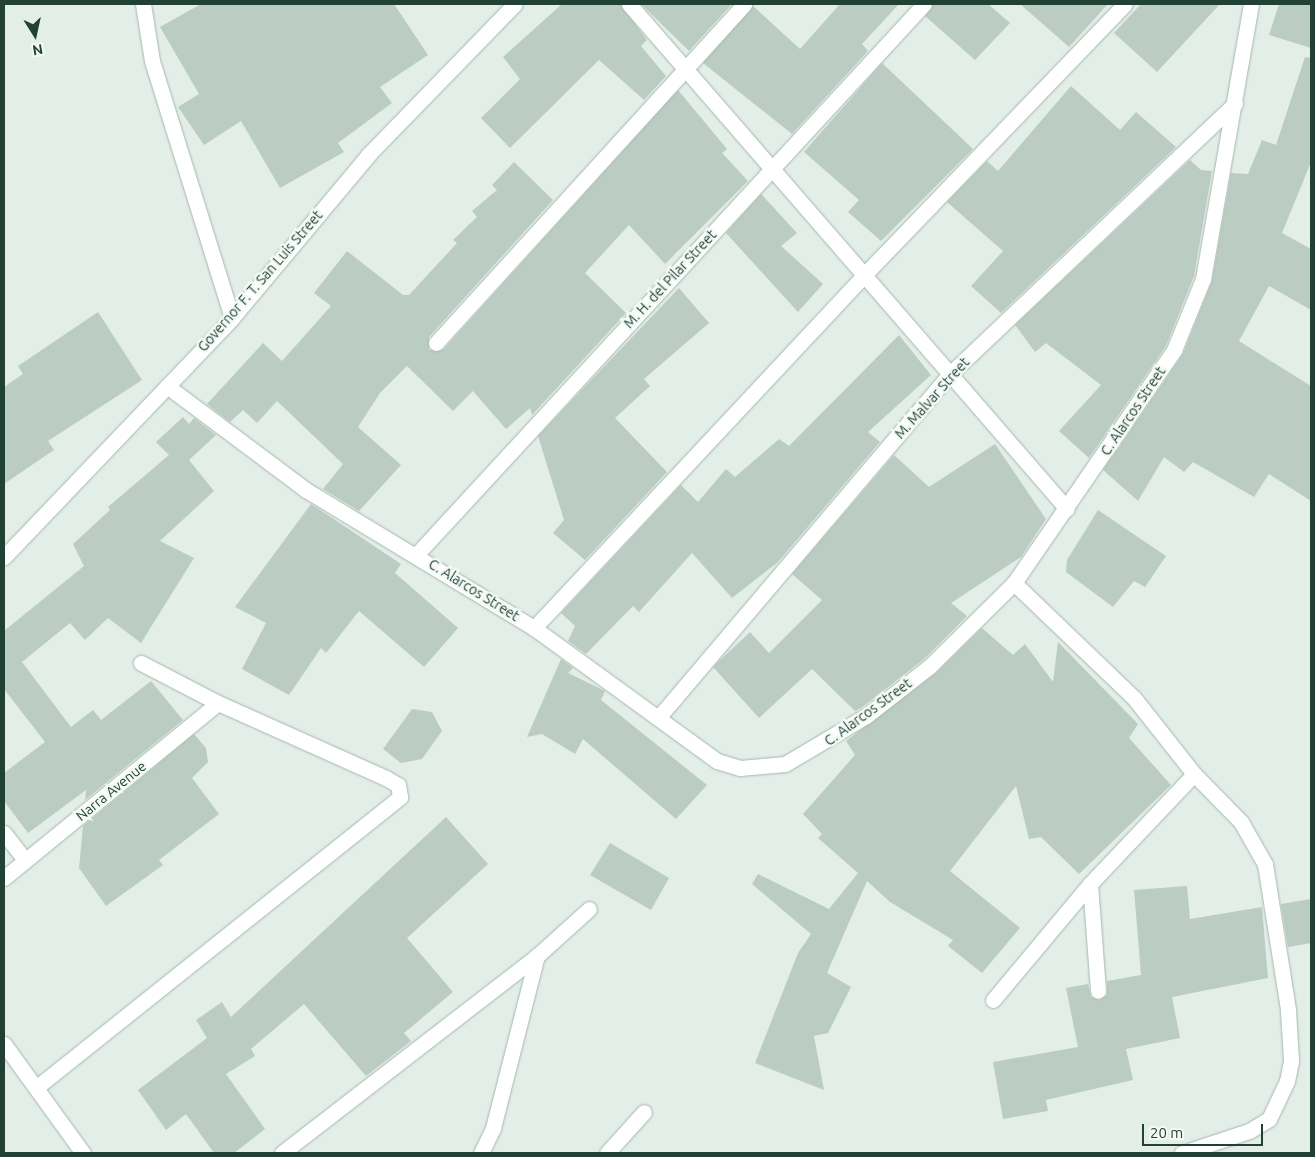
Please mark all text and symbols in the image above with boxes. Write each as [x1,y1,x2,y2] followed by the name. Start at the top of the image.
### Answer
[10,10,60,60] north arrow
[31,41,44,59] text: N
[194,207,326,355] street label: Governor F. T. San Luis Street
[620,226,720,332] street label: M. H. del Pilar Street
[891,354,973,442] street label: M. Malvar Street
[1097,363,1169,459] street label: C. Alarcos Street
[426,555,522,625] street label: C. Alarcos Street
[821,675,915,749] street label: C. Alarcos Street
[73,758,149,824] street label: Narra Avenue
[1145,1114,1266,1146] scale bar
[1150,1124,1183,1141] text: 20 m

